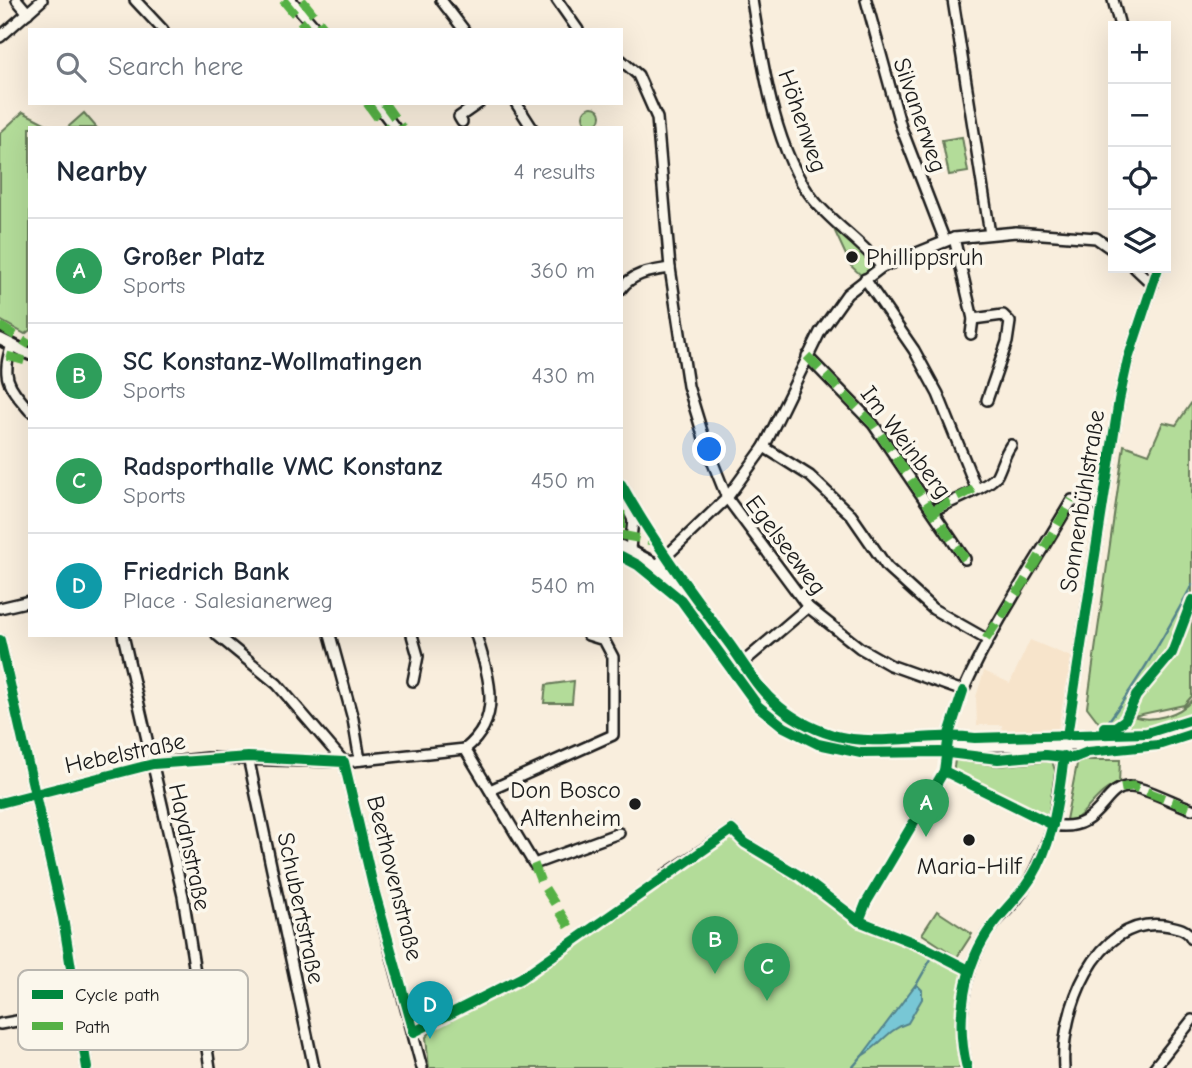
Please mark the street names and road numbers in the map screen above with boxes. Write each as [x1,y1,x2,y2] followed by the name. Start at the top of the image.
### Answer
[887,54,953,176] street label: Silvanerweg
[772,66,834,176] street label: Höhenweg
[855,380,957,504] street label: Im Weinberg
[1054,408,1110,594] street label: Sonnenbühlstraße
[740,490,832,600] street label: Egelseeweg
[62,727,188,779] street label: Hebelstraße
[163,781,217,913] street label: Haydnstraße
[361,793,429,963] street label: Beethovenstraße
[271,830,331,986] street label: Schubertstraße

